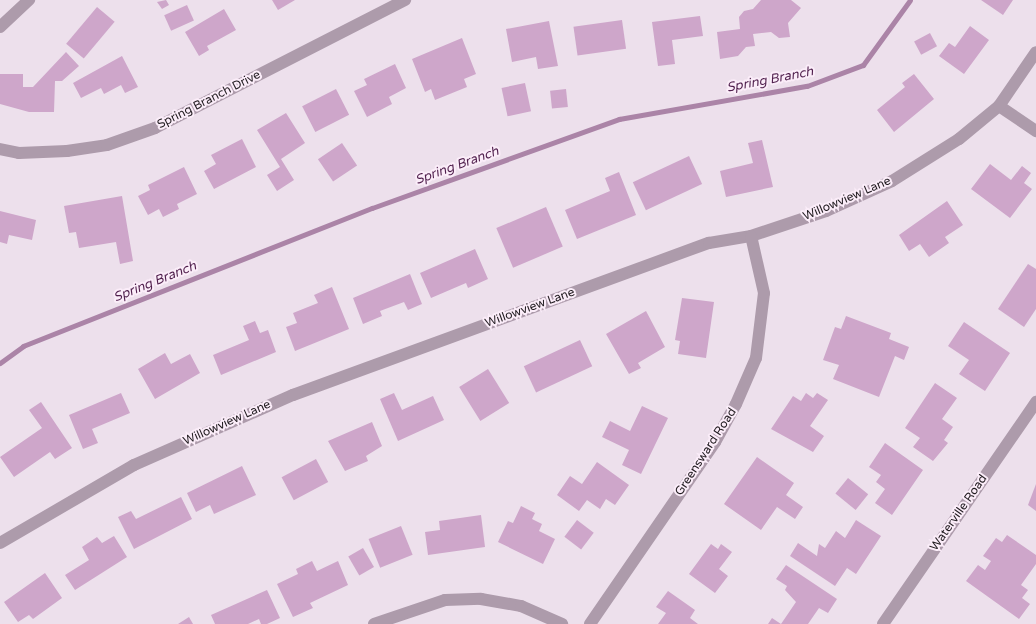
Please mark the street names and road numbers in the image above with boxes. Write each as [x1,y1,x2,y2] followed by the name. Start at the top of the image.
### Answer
[155,68,263,132] street label: Spring Branch Drive
[801,174,893,224] street label: Willowview Lane
[483,285,577,331] street label: Willowview Lane
[181,397,273,449] street label: Willowview Lane
[672,405,740,499] street label: Greensward Road
[927,472,991,554] street label: Waterville Road

